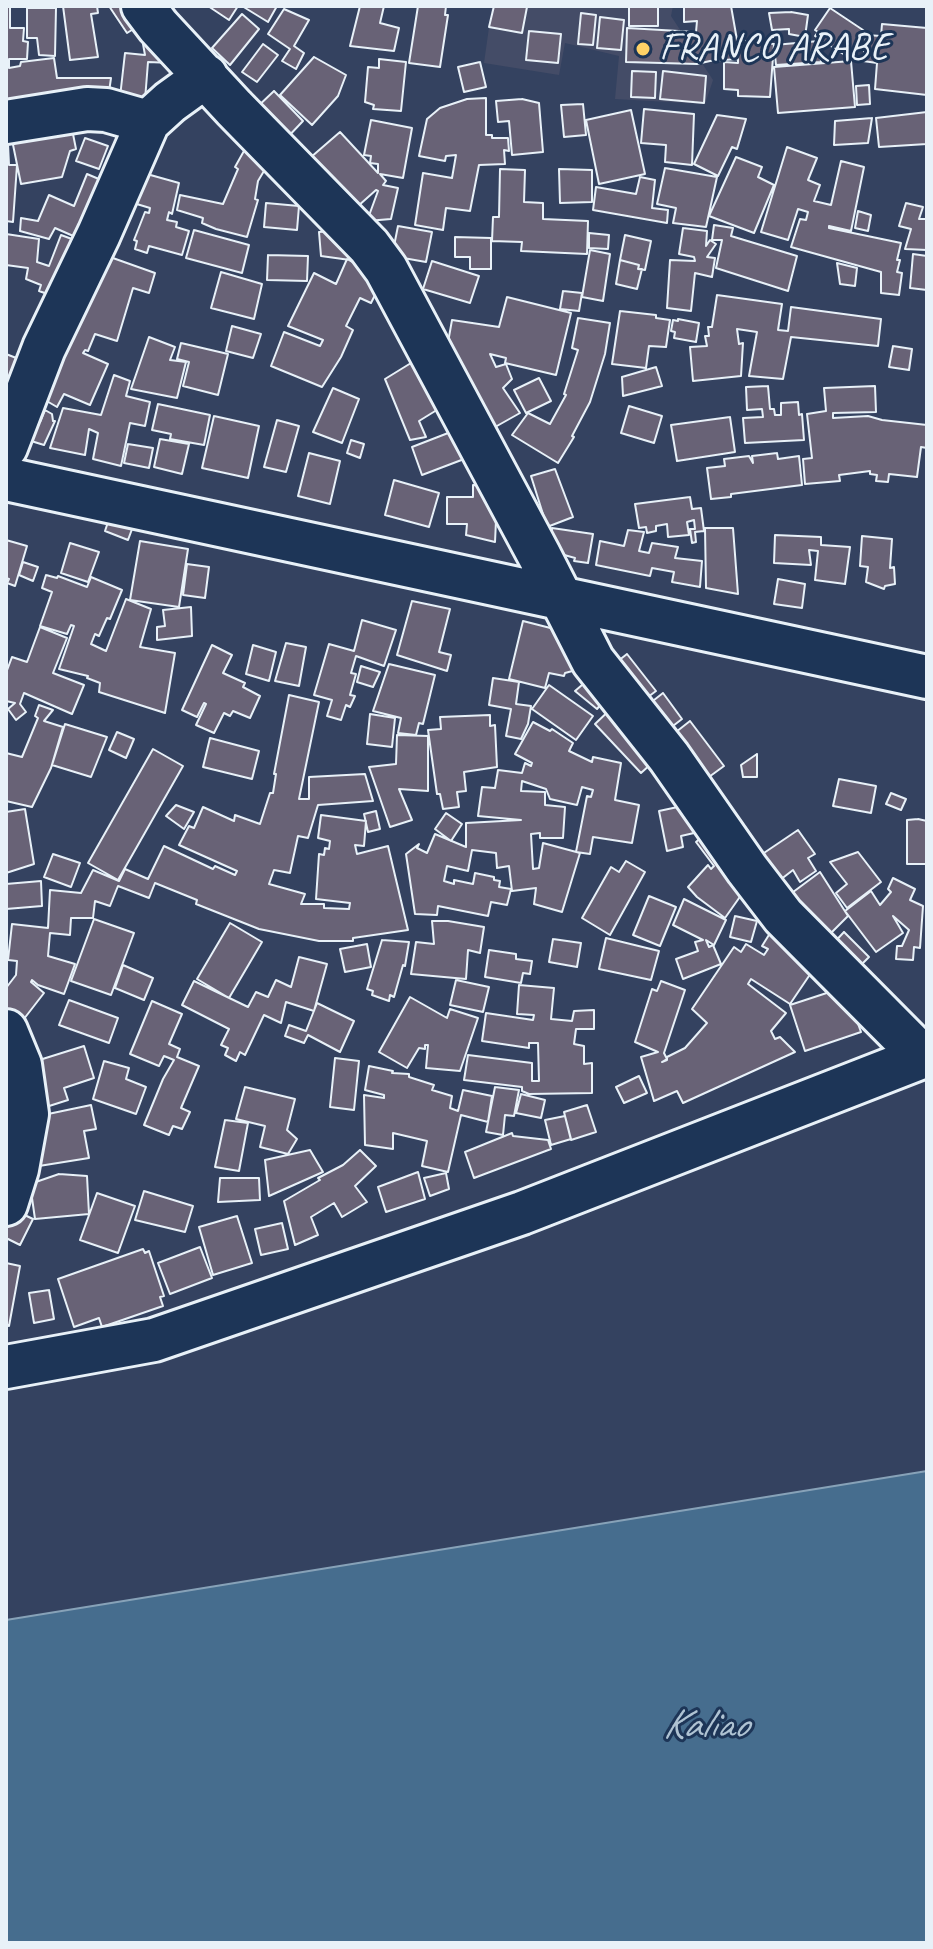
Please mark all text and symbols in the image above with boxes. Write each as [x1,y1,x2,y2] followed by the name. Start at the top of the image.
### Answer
[659,25,889,73] place label: FRANCO ARABE
[634,40,652,58] marker: FRANCO ARABE
[663,1701,747,1751] water label: Kaliao

